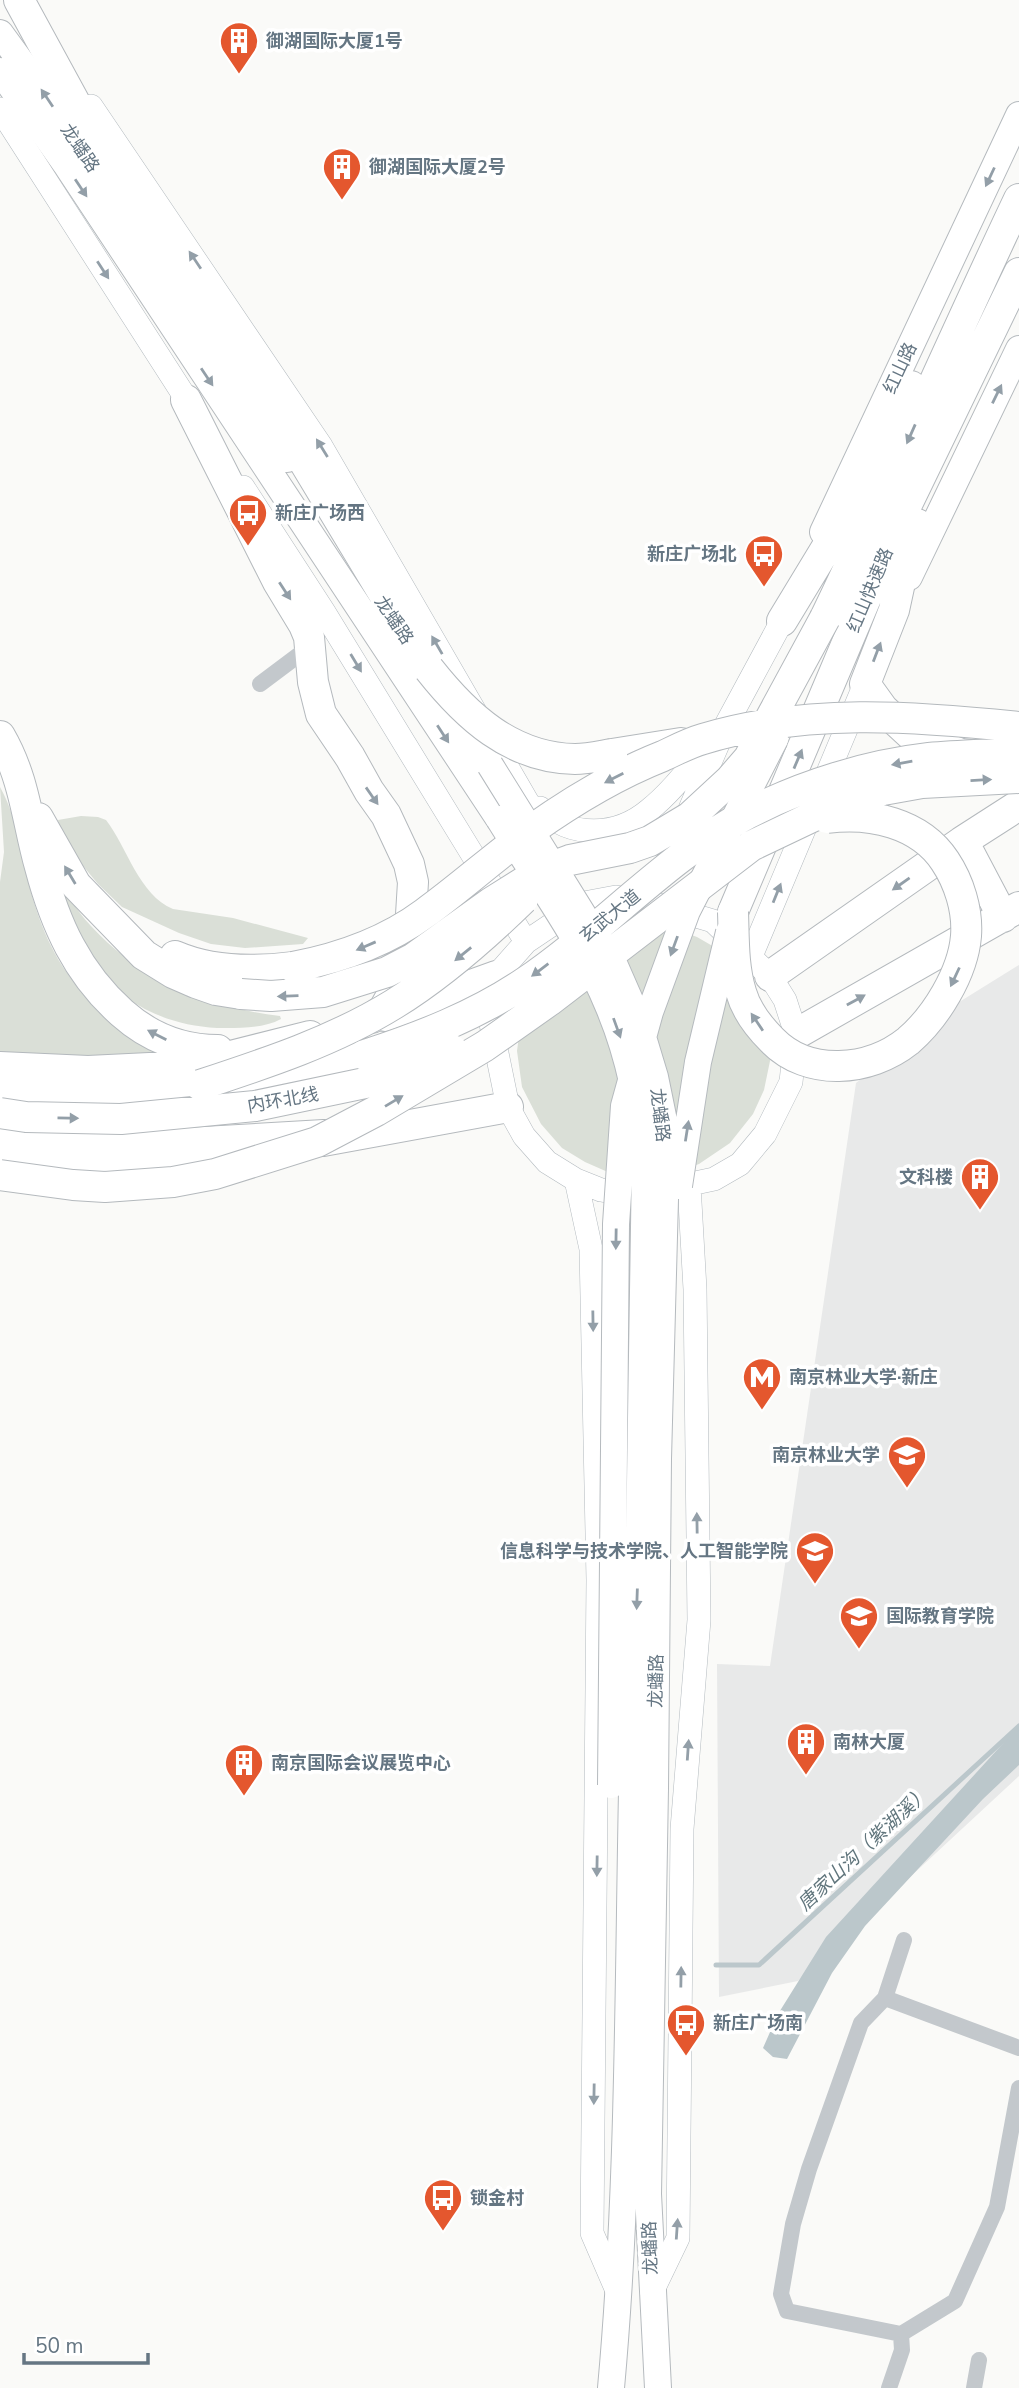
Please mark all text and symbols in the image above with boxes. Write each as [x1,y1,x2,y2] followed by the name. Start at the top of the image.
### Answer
[218,20,260,75] building icon: 御湖国际大厦1号
[265,29,403,53] place label: 御湖国际大厦1号
[40,89,54,107] one-way arrow
[55,119,105,177] street label: 龙蟠路
[321,146,363,201] building icon: 御湖国际大厦2号
[368,155,506,179] place label: 御湖国际大厦2号
[984,167,996,187] one-way arrow
[75,178,88,197] one-way arrow
[188,251,202,269] one-way arrow
[96,260,109,279] one-way arrow
[878,338,922,398] street label: 红山路
[200,368,214,386] one-way arrow
[992,384,1003,404] one-way arrow
[905,424,917,444] one-way arrow
[316,439,329,458] one-way arrow
[227,492,269,547] bus stop icon: 新庄广场西
[275,501,365,525] place label: 新庄广场西
[743,533,785,588] bus stop icon: 新庄广场北
[647,542,737,566] place label: 新庄广场北
[841,544,899,636] street label: 红山快速路
[278,581,291,601] one-way arrow
[369,591,419,649] street label: 龙蟠路
[431,635,443,654] one-way arrow
[872,641,883,662] one-way arrow
[349,654,362,673] one-way arrow
[436,725,450,743] one-way arrow
[792,749,804,769] one-way arrow
[891,758,913,769] one-way arrow
[604,771,624,783] one-way arrow
[970,775,992,786] one-way arrow
[365,787,379,805] one-way arrow
[64,865,77,884] one-way arrow
[892,877,910,891] one-way arrow
[771,882,782,903] one-way arrow
[574,884,646,948] street label: 玄武大道
[668,936,679,957] one-way arrow
[356,940,376,952] one-way arrow
[454,946,471,961] one-way arrow
[532,963,550,978] one-way arrow
[949,967,960,987] one-way arrow
[277,990,299,1001] one-way arrow
[846,994,866,1006] one-way arrow
[751,1012,764,1032] one-way arrow
[612,1017,623,1038] one-way arrow
[147,1030,167,1041] one-way arrow
[245,1082,321,1118] street label: 内环北线
[645,1087,675,1143] street label: 龙蟠路
[385,1095,404,1107] one-way arrow
[57,1112,79,1123] one-way arrow
[682,1120,693,1142] one-way arrow
[959,1156,1001,1211] building icon: 文科楼
[899,1165,953,1189] place label: 文科楼
[610,1228,622,1250] one-way arrow
[587,1310,599,1332] one-way arrow
[741,1356,783,1411] metro station icon: 南京林业大学·新庄
[789,1365,937,1389] place label: 南京林业大学·新庄
[886,1434,928,1489] school or university icon: 南京林业大学
[772,1443,880,1467] place label: 南京林业大学
[692,1512,703,1534] one-way arrow
[794,1530,836,1585] school or university icon: 信息科学与技术学院、人工智能学院
[500,1539,788,1563] place label: 信息科学与技术学院、人工智能学院
[632,1588,643,1610] one-way arrow
[838,1595,880,1650] school or university icon: 国际教育学院
[886,1604,994,1628] place label: 国际教育学院
[644,1654,668,1708] street label: 龙蟠路
[785,1721,827,1776] building icon: 南林大厦
[833,1730,905,1754] place label: 南林大厦
[683,1739,694,1761] one-way arrow
[223,1742,265,1797] building icon: 南京国际会议展览中心
[271,1751,451,1775] place label: 南京国际会议展览中心
[792,1781,935,1917] water label: 唐家山沟（紫湖溪）
[591,1856,603,1878] one-way arrow
[675,1966,687,1988] one-way arrow
[665,2002,707,2057] bus stop icon: 新庄广场南
[713,2011,803,2035] place label: 新庄广场南
[588,2083,599,2105] one-way arrow
[422,2177,464,2232] bus stop icon: 锁金村
[470,2186,524,2210] place label: 锁金村
[672,2218,683,2240] one-way arrow
[637,2221,663,2275] street label: 龙蟠路
[24,2322,149,2366] scale bar
[35,2332,84,2360] text: 50 m

